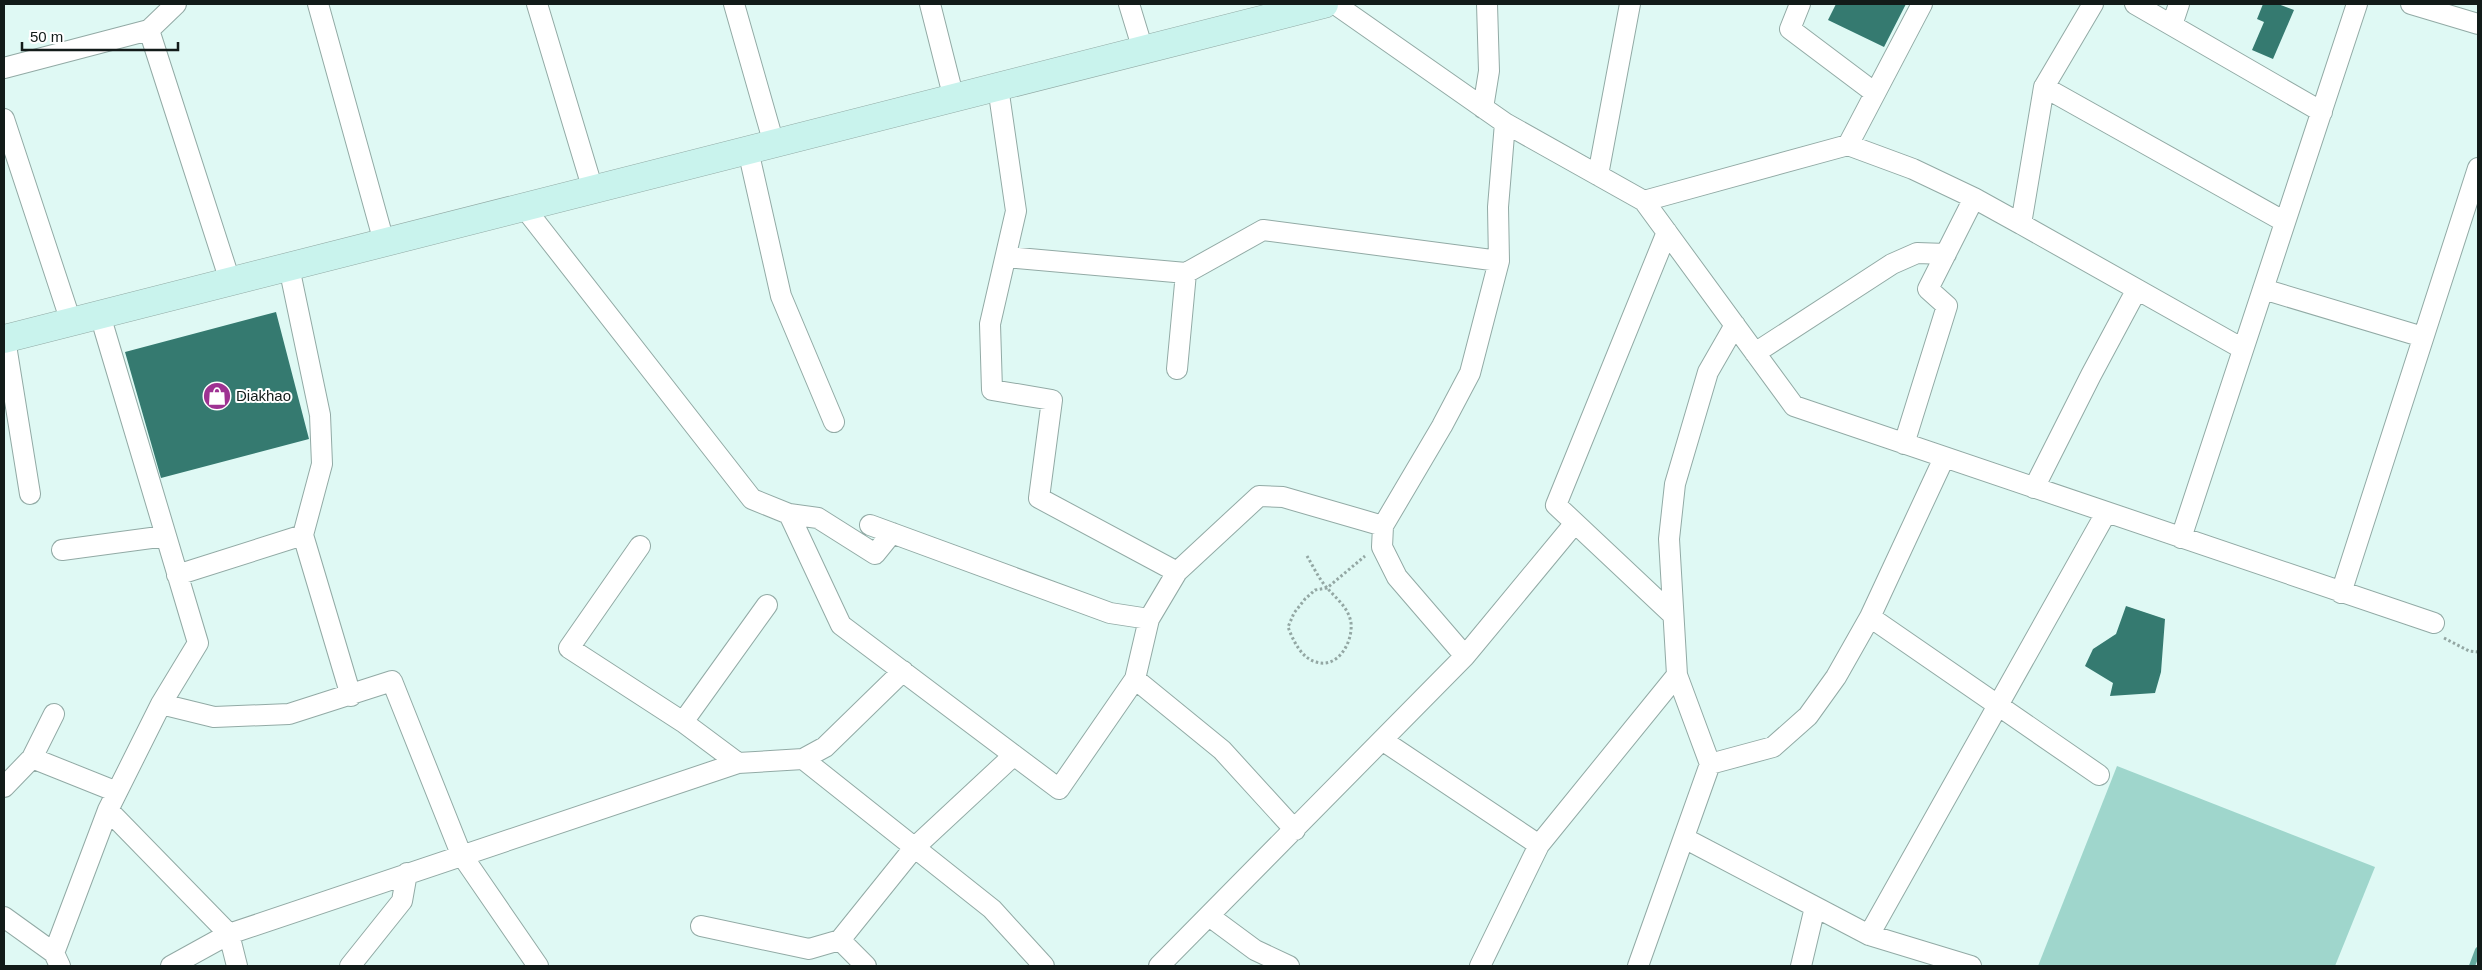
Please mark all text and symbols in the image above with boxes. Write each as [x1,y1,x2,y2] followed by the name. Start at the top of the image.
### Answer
[22,20,179,52] scale bar
[30,28,63,45] text: 50 m
[202,381,232,411] shop icon: Diakhao
[236,387,291,404] place label: Diakhao

